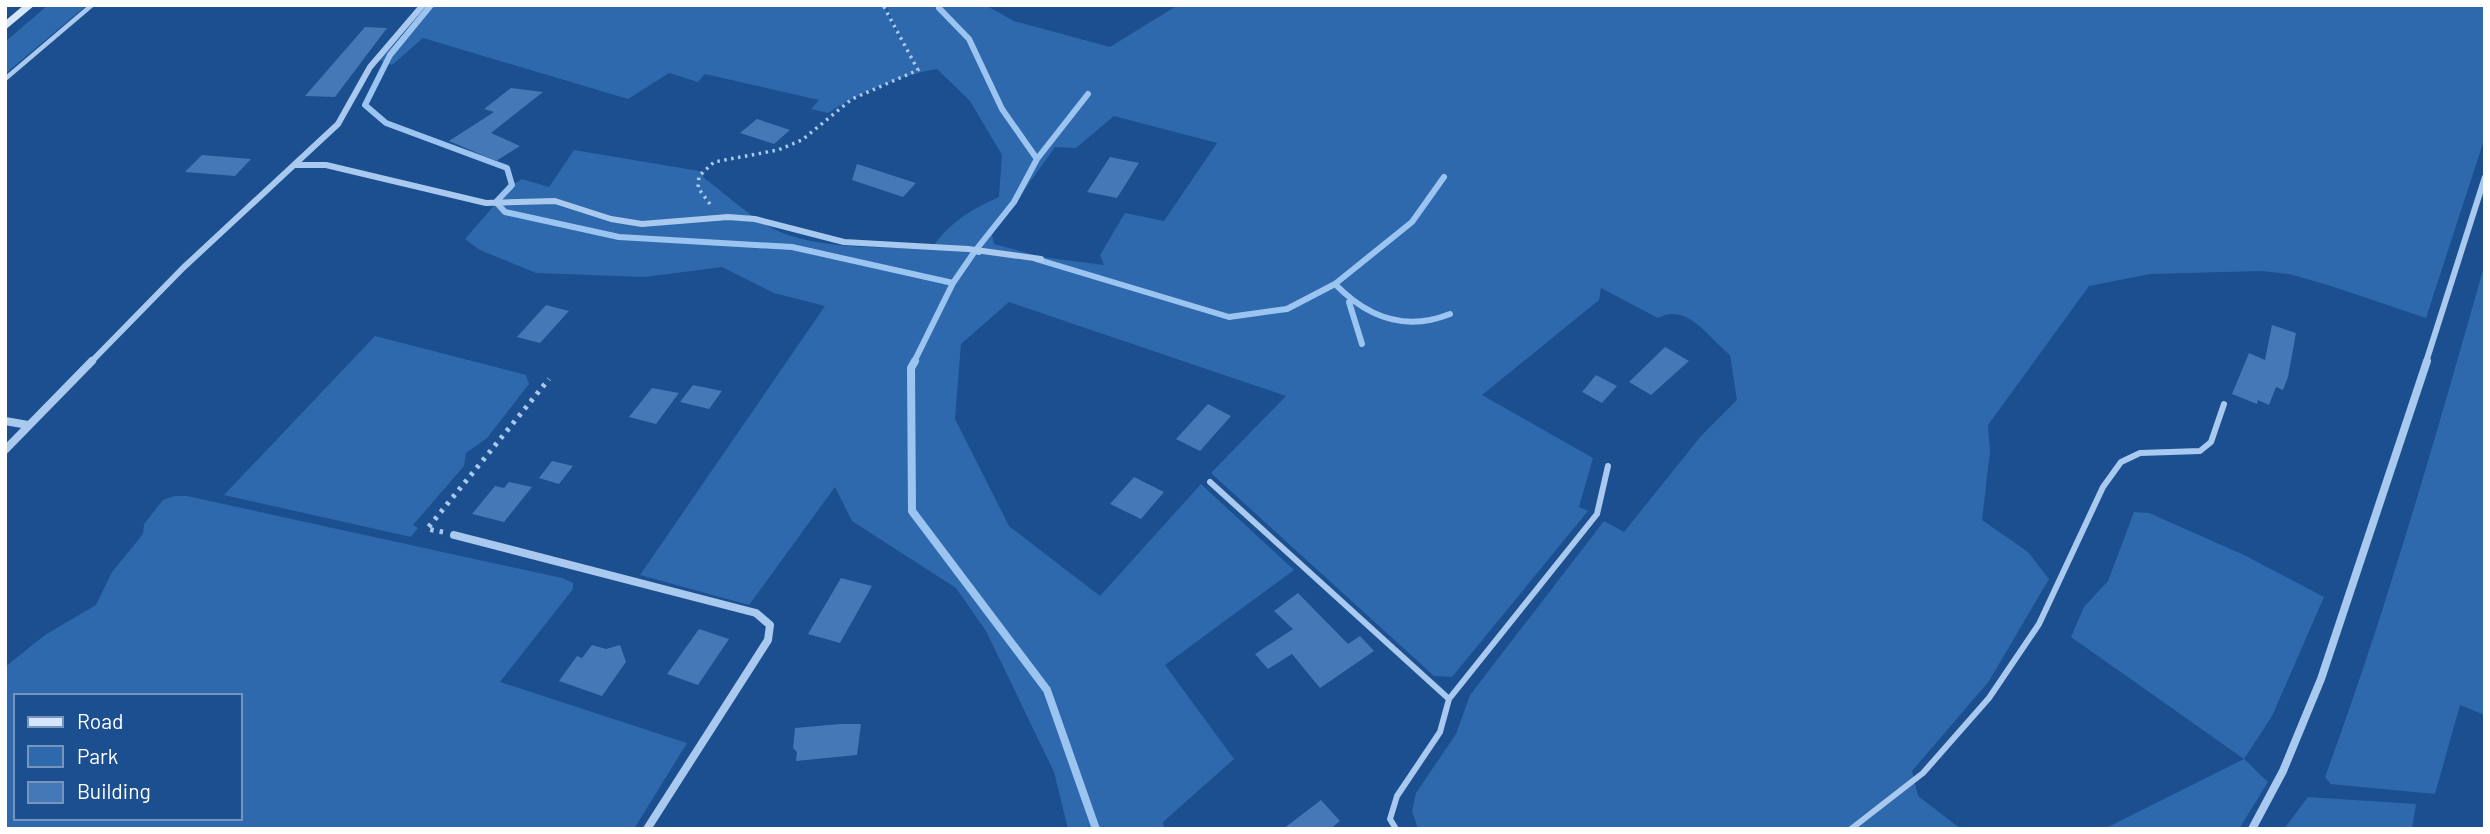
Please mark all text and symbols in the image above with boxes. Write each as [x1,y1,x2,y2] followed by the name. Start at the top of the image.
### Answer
[14,694,242,820] legend
[77,708,123,733] text: Road
[77,743,118,768] text: Park
[77,778,151,803] text: Building

